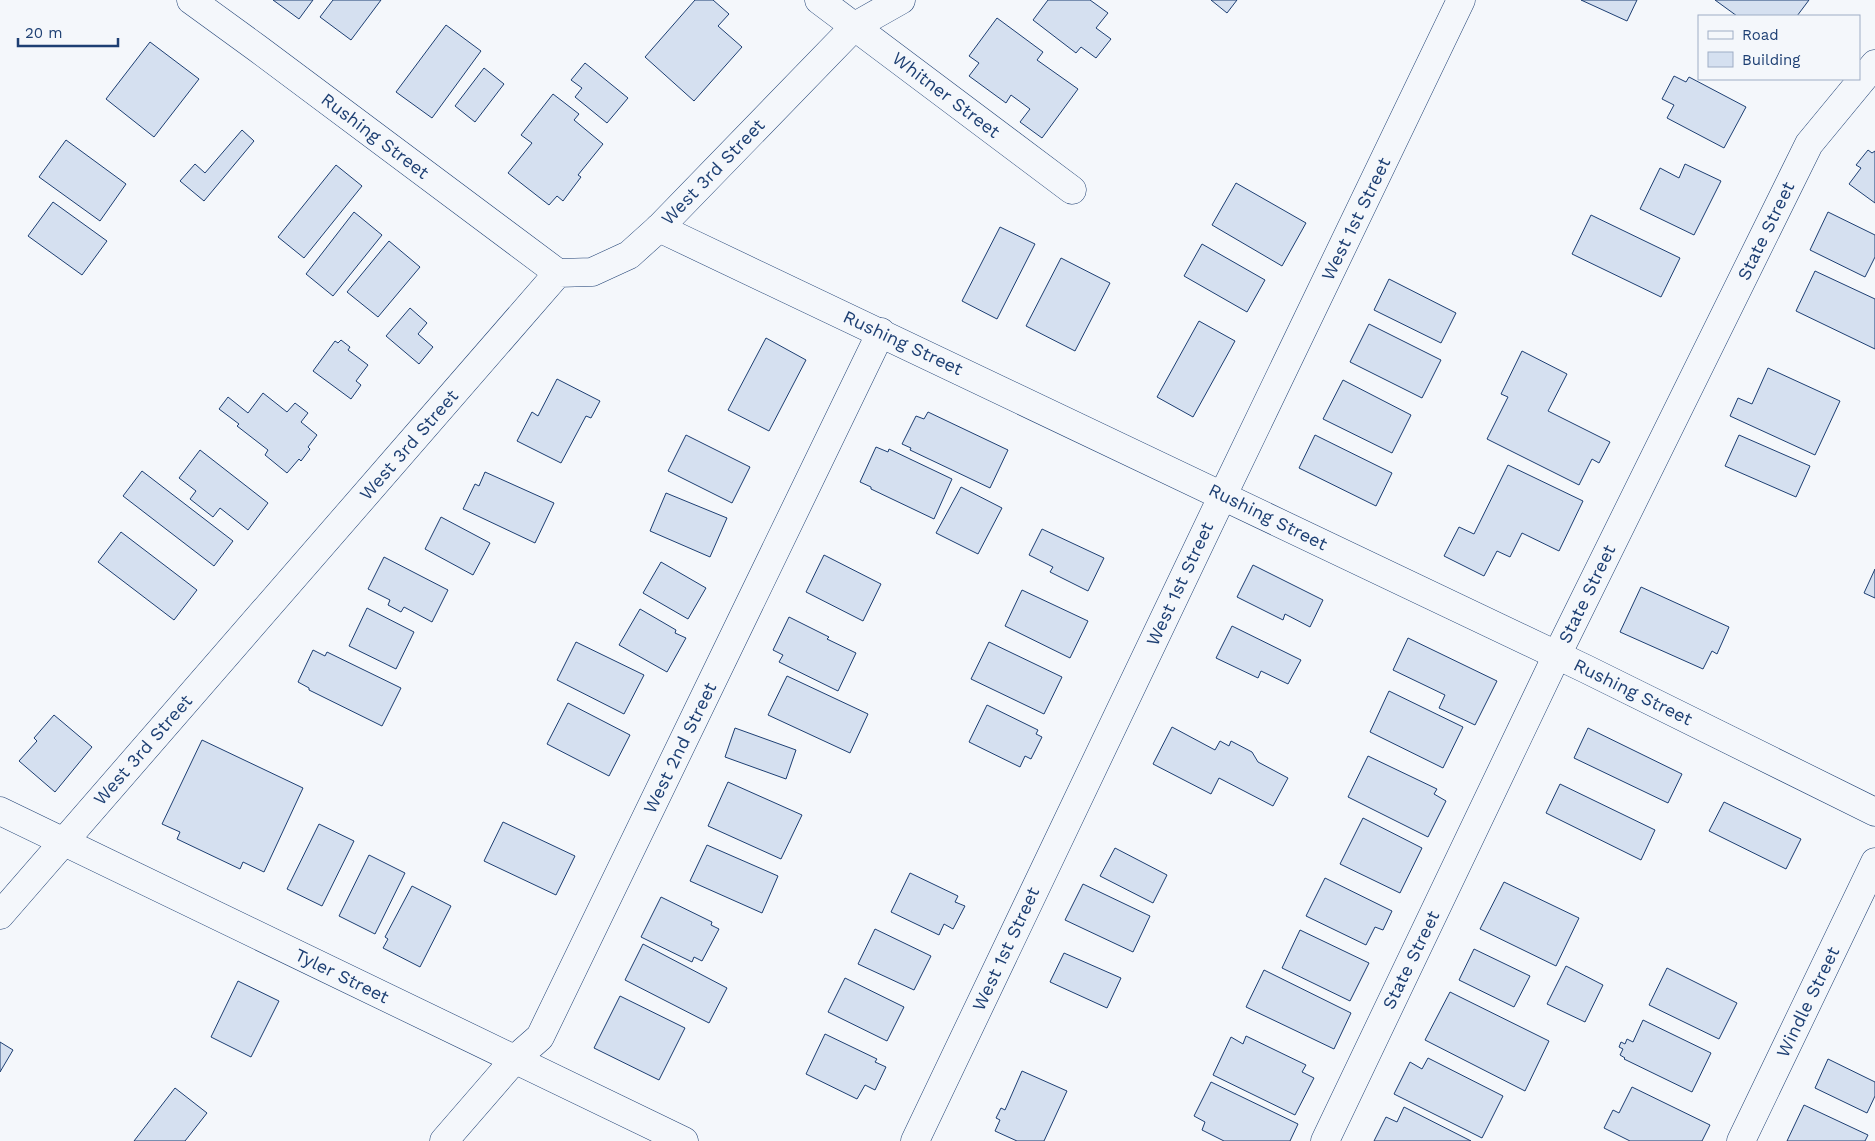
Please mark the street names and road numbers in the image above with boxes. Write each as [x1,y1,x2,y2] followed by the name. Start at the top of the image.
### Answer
[888,47,1005,142] street label: Whitner Street
[317,88,434,183] street label: Rushing Street
[657,114,769,229] street label: West 3rd Street
[1317,153,1395,284] street label: West 1st Street
[1733,178,1799,284] street label: State Street
[840,306,967,380] street label: Rushing Street
[355,385,463,504] street label: West 3rd Street
[1205,479,1331,555] street label: Rushing Street
[1142,518,1218,649] street label: West 1st Street
[1554,541,1620,647] street label: State Street
[1570,654,1696,730] street label: Rushing Street
[639,678,721,817] street label: West 2nd Street
[89,690,197,809] street label: West 3rd Street
[968,883,1044,1014] street label: West 1st Street
[1378,907,1444,1013] street label: State Street
[1772,943,1844,1061] street label: Windle Street
[292,944,393,1008] street label: Tyler Street

